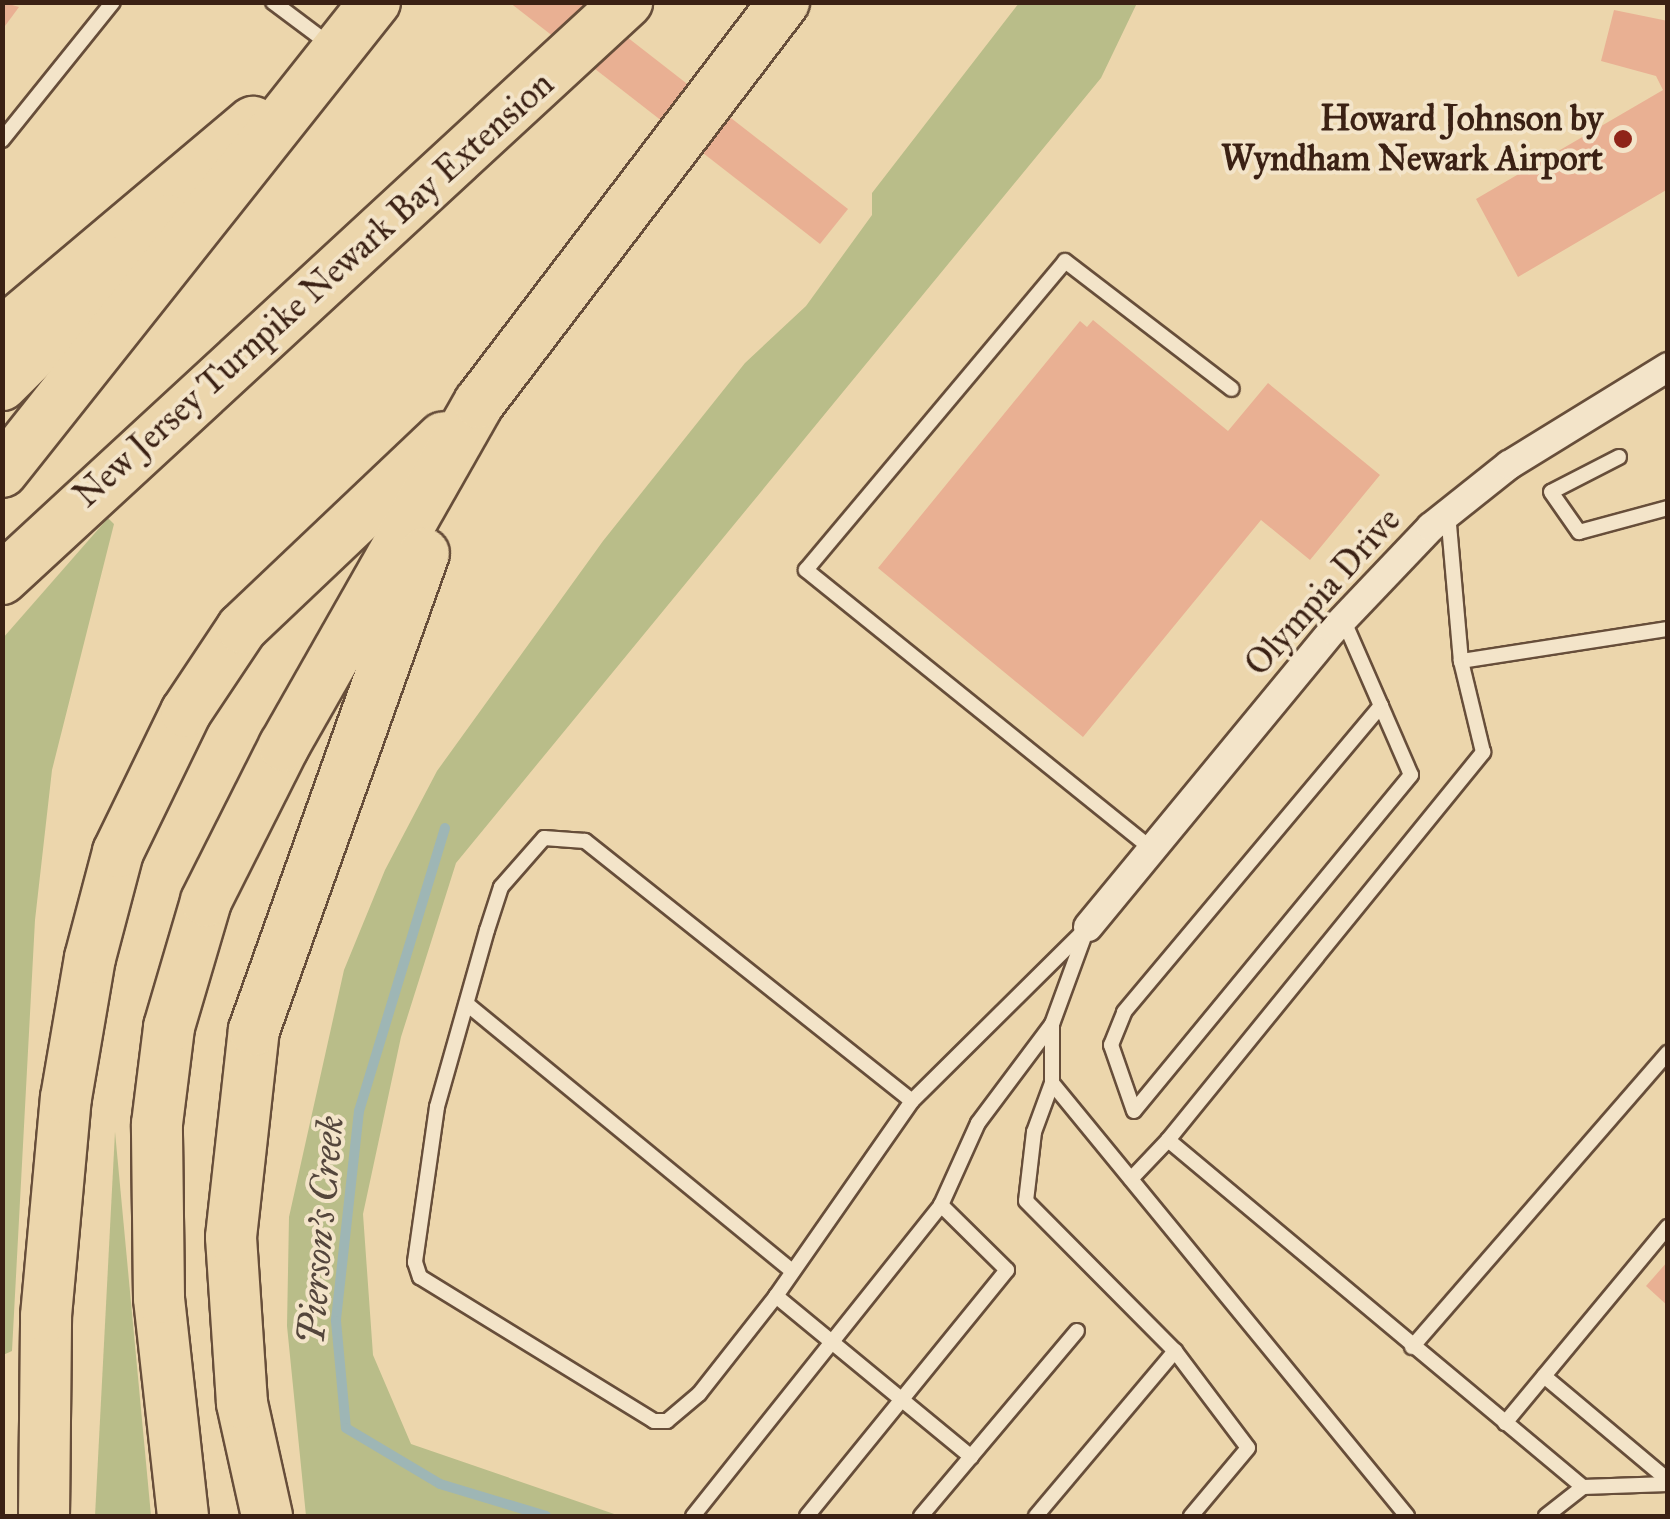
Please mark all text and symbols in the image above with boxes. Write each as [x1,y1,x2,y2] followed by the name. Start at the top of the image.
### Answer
[66,63,562,517] street label: New Jersey Turnpike Newark Bay Extension
[1221,98,1603,180] place label: Howard Johnson by Wyndham Newark Airport
[1612,128,1634,150] marker: Howard Johnson by Wyndham Newark Airport
[1237,499,1409,685] street label: Olympia Drive
[288,1114,354,1346] water label: Pierson's Creek

